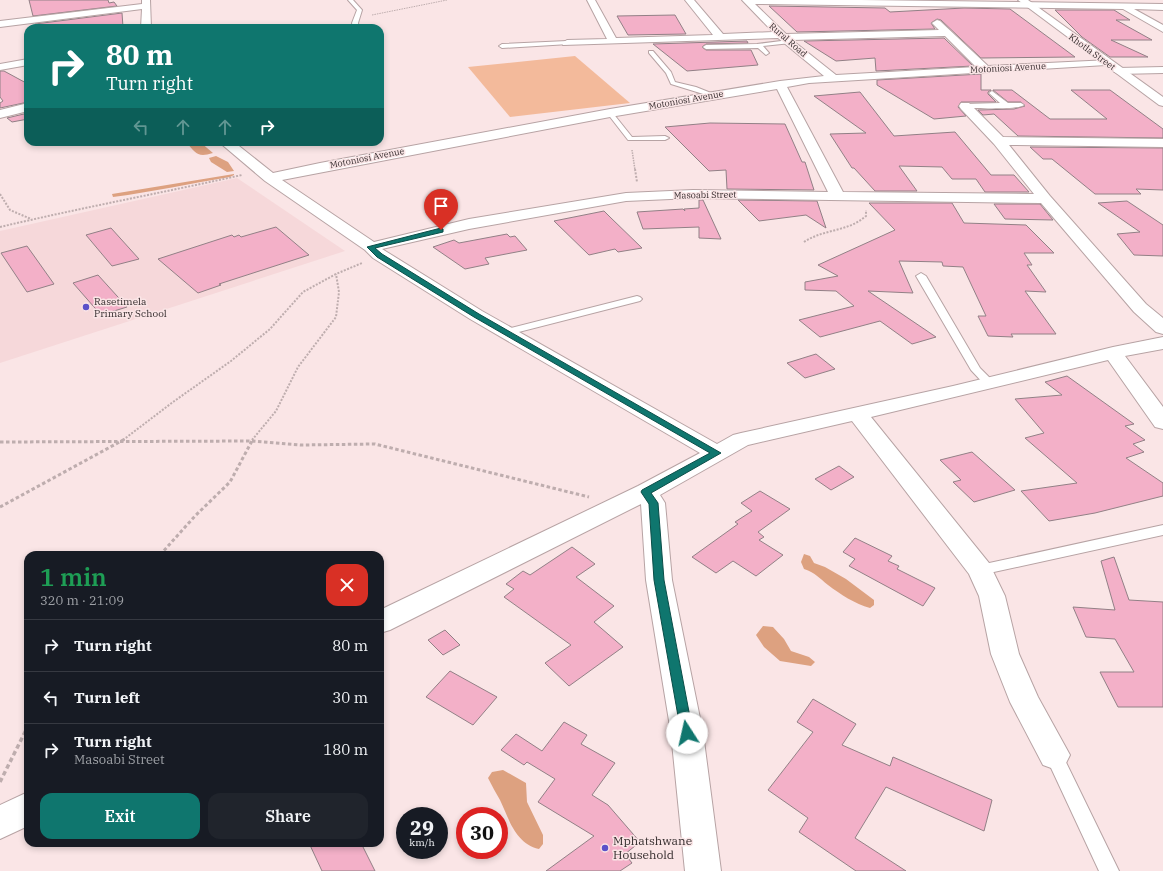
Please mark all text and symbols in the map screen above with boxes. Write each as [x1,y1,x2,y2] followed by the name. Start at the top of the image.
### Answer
[767,20,810,59] street label: Rural Road
[1067,31,1118,72] street label: Khotla Street
[106,36,173,73] text: 80 m
[40,40,92,92] icon: right
[970,60,1046,75] street label: Motoniosi Avenue
[106,72,193,95] text: Turn right
[648,87,724,112] street label: Motoniosi Avenue
[130,116,152,138] icon: left
[172,116,194,138] icon: ahead
[214,116,236,138] icon: ahead
[256,116,278,138] icon: right
[329,145,405,170] street label: Motoniosi Avenue
[674,188,736,201] street label: Masoabi Street
[424,189,458,230] pin
[430,195,452,217] icon: arrive
[94,295,167,320] place label: Rasetimela Primary School
[81,302,91,312] marker: Rasetimela Primary School
[40,561,107,593] text: 1 min
[326,564,368,606] button: close
[40,592,124,609] text: 320 m · 21:09
[40,635,62,657] icon: right
[74,636,152,655] text: Turn right
[332,636,368,655] text: 80 m
[40,687,62,709] icon: left
[74,688,140,707] text: Turn left
[332,688,368,707] text: 30 m
[666,712,708,754] position arrow
[74,732,152,751] text: Turn right
[40,739,62,761] icon: right
[323,740,368,759] text: 180 m
[74,751,165,768] text: Masoabi Street
[40,793,200,839] button: Exit
[208,793,368,839] button: Share
[456,807,508,859] speed limit sign: 30
[410,814,434,841] text: 29
[613,833,692,862] place label: Mphatshwane Household
[409,836,435,849] text: km/h
[600,843,610,853] marker: Mphatshwane Household

